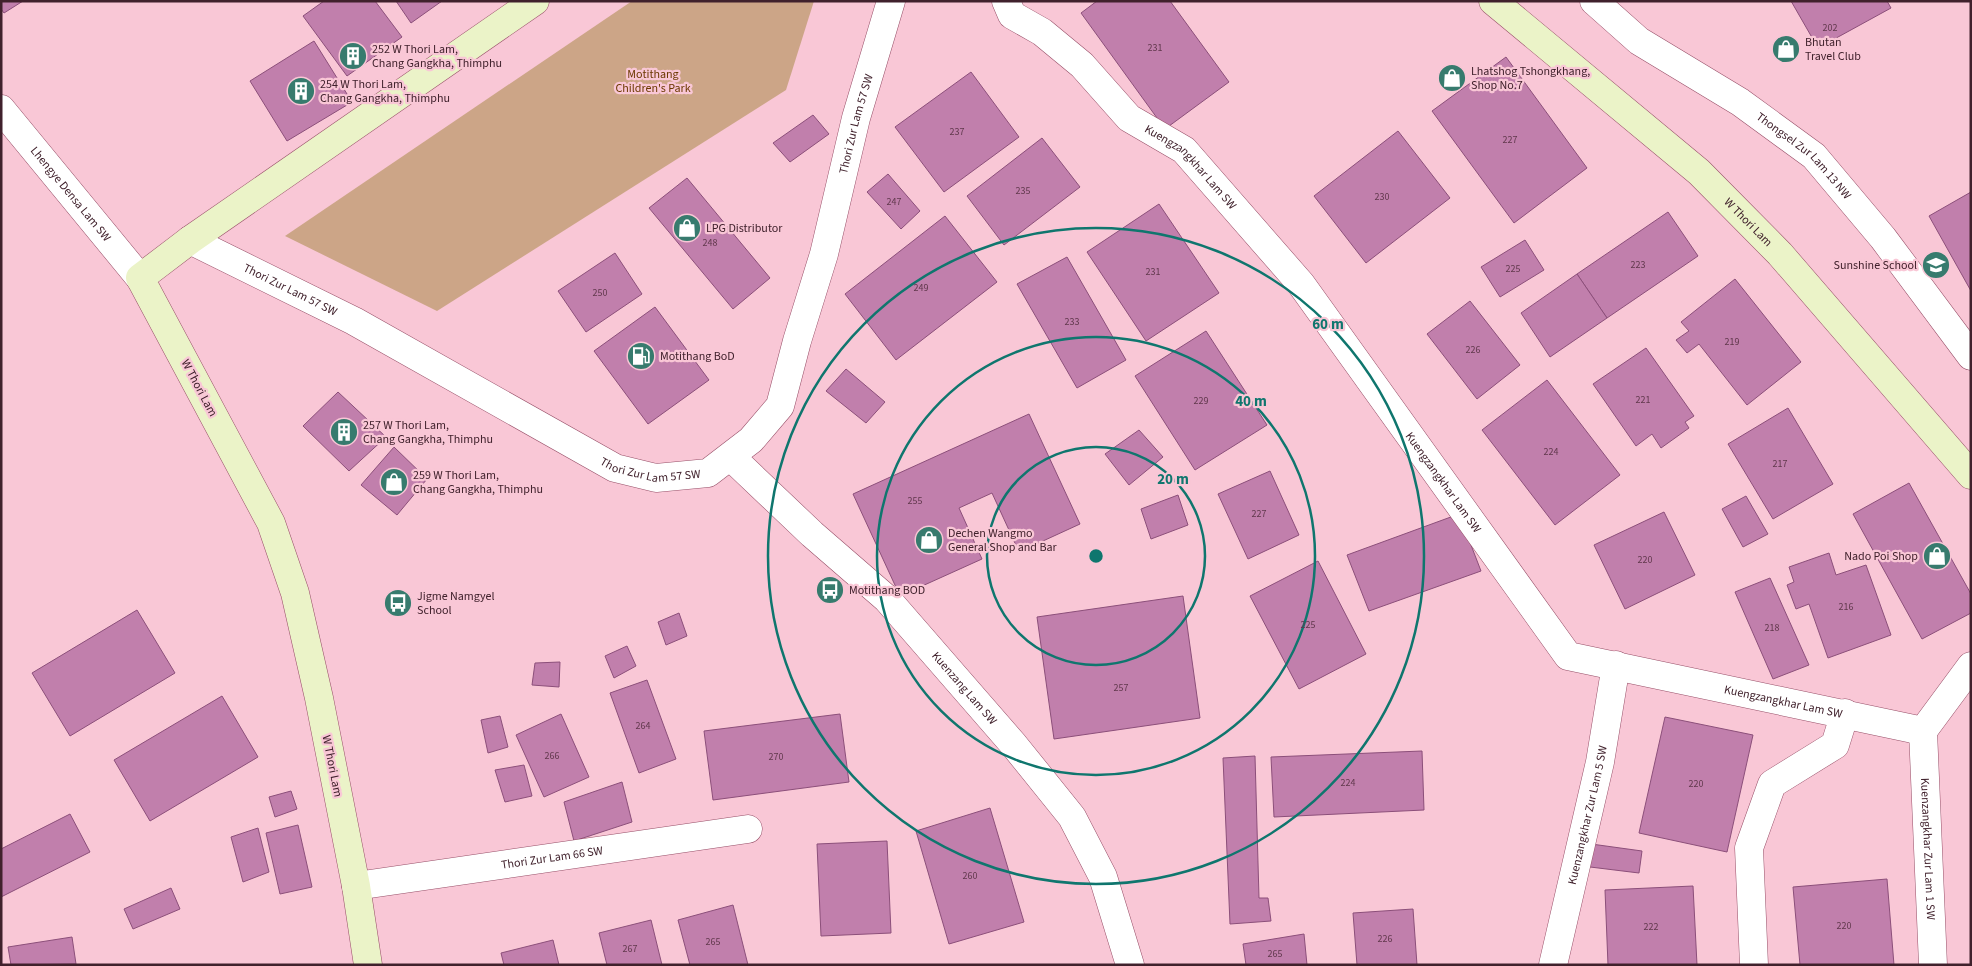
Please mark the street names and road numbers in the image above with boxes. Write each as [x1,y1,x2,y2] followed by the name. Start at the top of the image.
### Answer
[835,71,877,176] street label: Thori Zur Lam 57 SW
[1753,108,1856,203] street label: Thongsel Zur Lam 13 NW
[1141,120,1241,213] street label: Kuengzangkhar Lam SW
[27,143,115,246] street label: Lhengye Densa Lam SW
[1720,194,1777,250] street label: W Thori Lam
[241,259,341,320] street label: Thori Zur Lam 57 SW
[177,356,221,420] street label: W Thori Lam
[1401,428,1486,537] street label: Kuengzangkhar Lam SW
[597,453,702,487] street label: Thori Zur Lam 57 SW
[928,648,1001,729] street label: Kuenzang Lam SW
[1723,681,1845,722] street label: Kuengzangkhar Lam SW
[318,734,346,798] street label: W Thori Lam
[1563,743,1611,886] street label: Kuenzangkhar Zur Lam 5 SW
[1917,777,1940,921] street label: Kuenzangkhar Zur Lam 1 SW
[500,842,605,873] street label: Thori Zur Lam 66 SW

